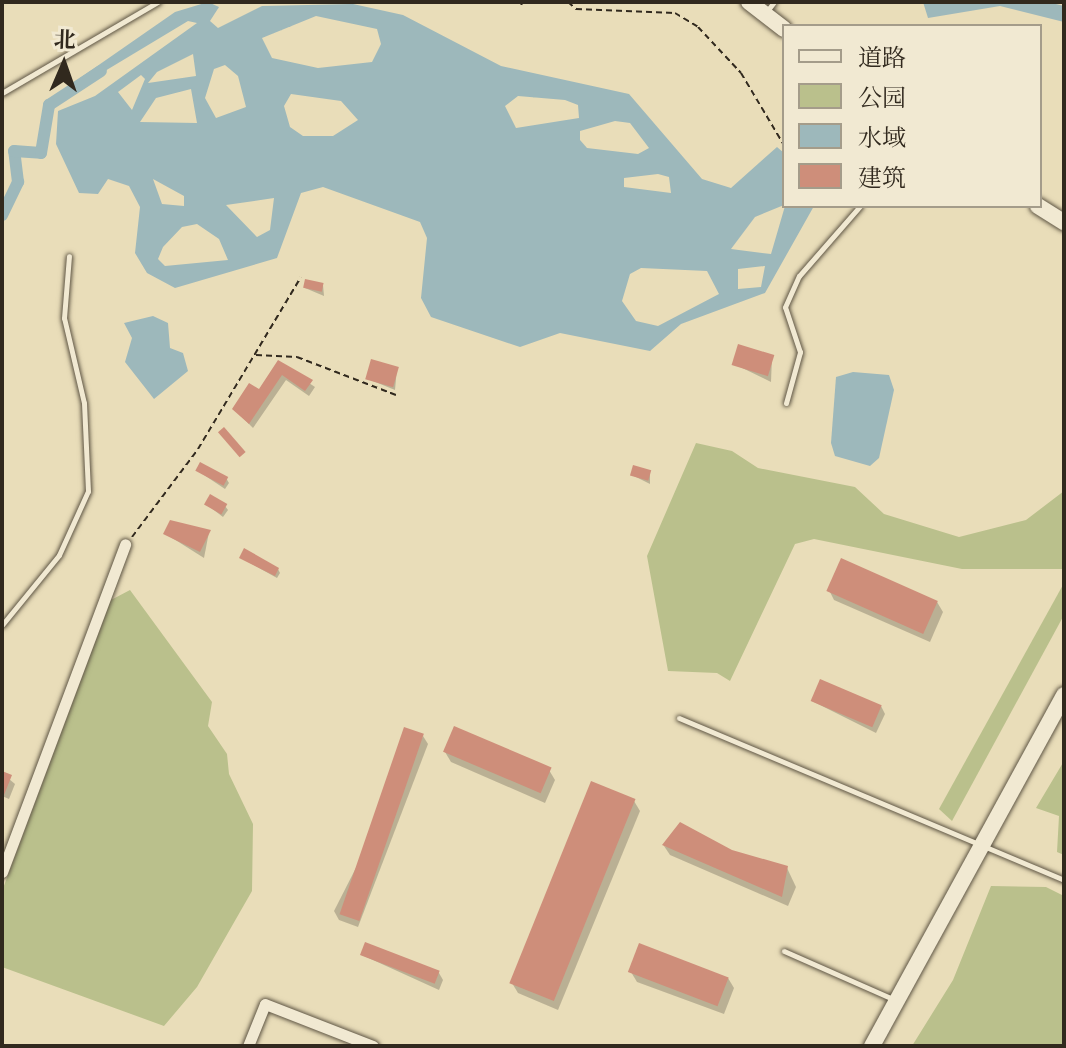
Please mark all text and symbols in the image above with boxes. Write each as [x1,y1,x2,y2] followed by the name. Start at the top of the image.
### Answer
[24,24,104,104] north arrow
[782,24,1042,208] legend
[53,25,76,55] text: 北
[858,42,906,75] text: 道路
[858,82,906,115] text: 公园
[858,122,906,155] text: 水域
[858,162,906,195] text: 建筑

